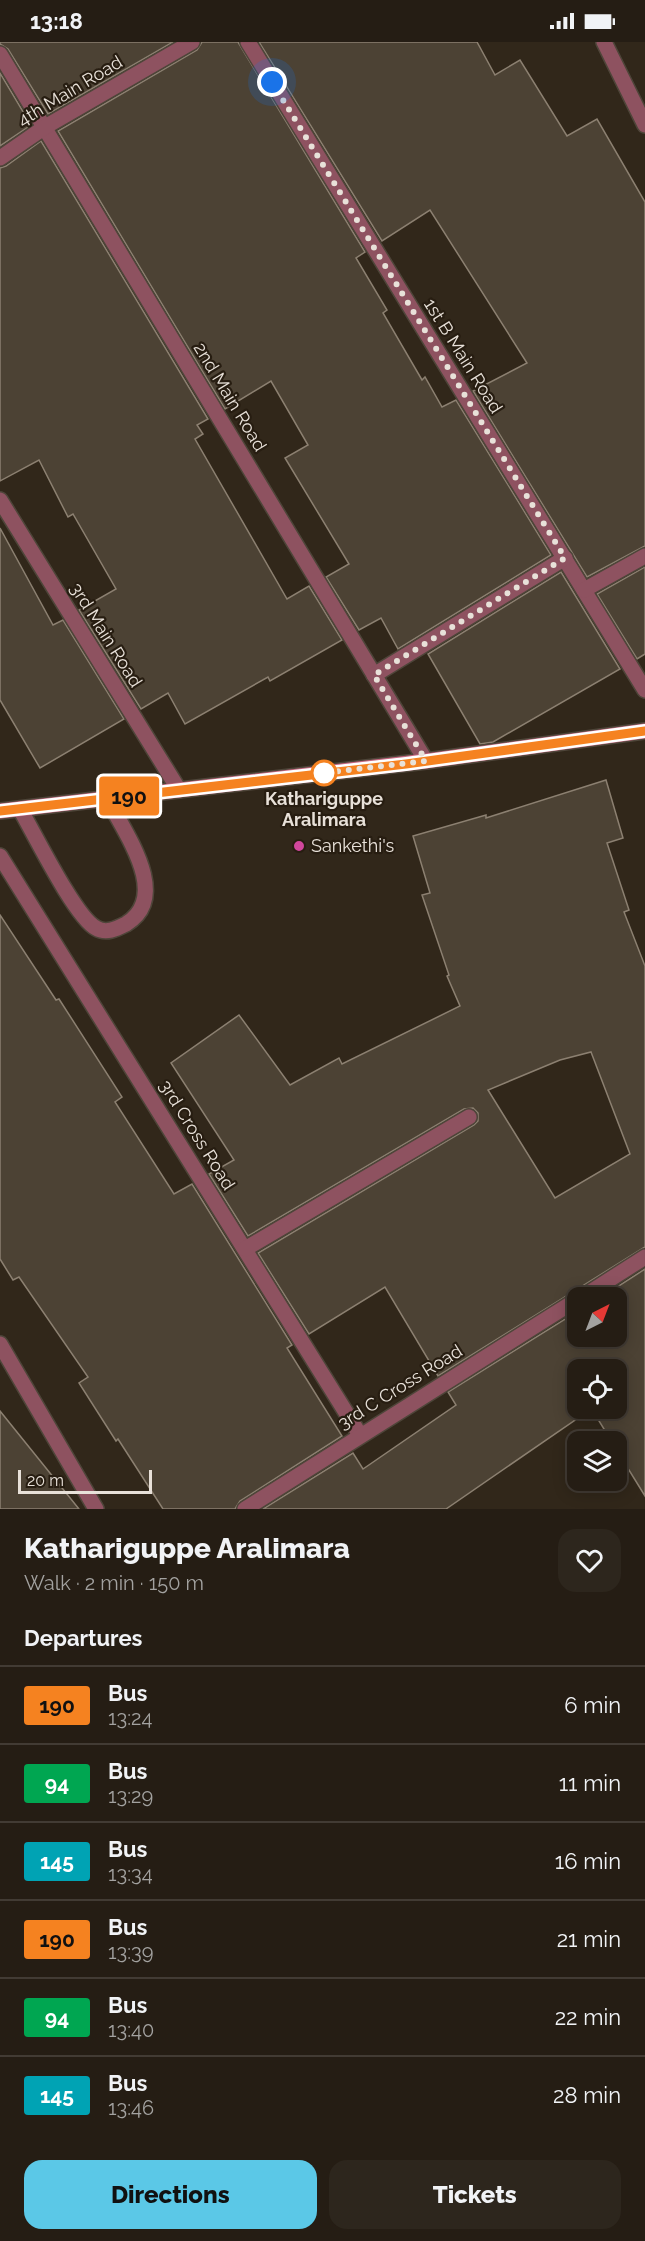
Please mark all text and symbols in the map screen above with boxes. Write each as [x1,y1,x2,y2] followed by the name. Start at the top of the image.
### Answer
[30,8,83,34] text: 13:18
[13,51,126,130] street label: 4th Main Road
[257,67,287,97] your location
[420,294,507,417] street label: 1st B Main Road
[190,338,271,455] street label: 2nd Main Road
[66,579,147,691] street label: 3rd Main Road
[311,760,337,786] marker: Kathariguppe Aralimara
[94,776,164,816] line badge: 190
[111,784,147,809] text: 190
[265,788,383,830] place label: Kathariguppe Aralimara
[311,835,395,856] place label: Sankethi's
[292,839,306,853] marker: Sankethi's
[155,1076,240,1194] street label: 3rd Cross Road
[567,1287,627,1347] north arrow
[567,1287,627,1491] map controls
[334,1340,466,1433] street label: 3rd C Cross Road
[567,1359,627,1419] button: locate
[567,1431,627,1491] button: layers
[18,1467,152,1494] scale bar
[27,1471,64,1490] text: 20 m
[558,1529,621,1592] button: heart
[24,1532,350,1565] text: Kathariguppe Aralimara
[24,1571,204,1595] text: Walk · 2 min · 150 m
[24,1625,142,1651] text: Departures
[108,1680,147,1706] text: Bus
[564,1692,621,1718] text: 6 min
[39,1693,75,1718] text: 190
[108,1706,152,1730] text: 13:24
[108,1758,147,1784] text: Bus
[559,1770,621,1796] text: 11 min
[45,1771,69,1796] text: 94
[108,1784,153,1808] text: 13:29
[108,1836,147,1862] text: Bus
[555,1848,621,1874] text: 16 min
[40,1849,74,1874] text: 145
[108,1862,153,1886] text: 13:34
[108,1914,147,1940] text: Bus
[557,1926,621,1952] text: 21 min
[39,1927,75,1952] text: 190
[108,1940,153,1964] text: 13:39
[108,1992,147,2018] text: Bus
[555,2004,621,2030] text: 22 min
[45,2005,69,2030] text: 94
[108,2018,154,2042] text: 13:40
[108,2070,147,2096] text: Bus
[553,2082,621,2108] text: 28 min
[40,2083,74,2108] text: 145
[108,2096,154,2120] text: 13:46
[24,2160,317,2229] button: Directions
[329,2160,621,2229] button: Tickets

